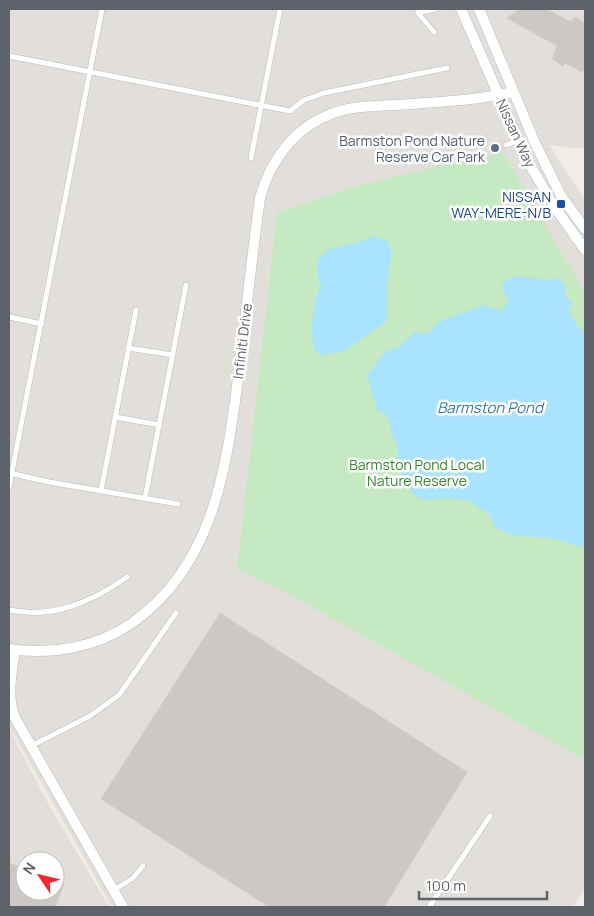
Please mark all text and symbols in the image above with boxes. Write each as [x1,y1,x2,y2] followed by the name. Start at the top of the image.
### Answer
[492,96,540,171] street label: Nissan Way
[339,131,486,166] place label: Barmston Pond Nature Reserve Car Park
[489,142,501,154] marker: Barmston Pond Nature Reserve Car Park
[451,187,551,222] place label: NISSAN WAY-MERE-N/B
[555,198,567,210] marker: NISSAN WAY-MERE-N/B
[228,302,256,380] street label: Infiniti Drive
[437,397,545,418] water label: Barmston Pond
[349,455,485,490] park label: Barmston Pond Local Nature Reserve
[15,851,65,901] north arrow
[18,859,40,878] text: N
[419,868,546,900] scale bar
[426,875,466,896] text: 100 m

